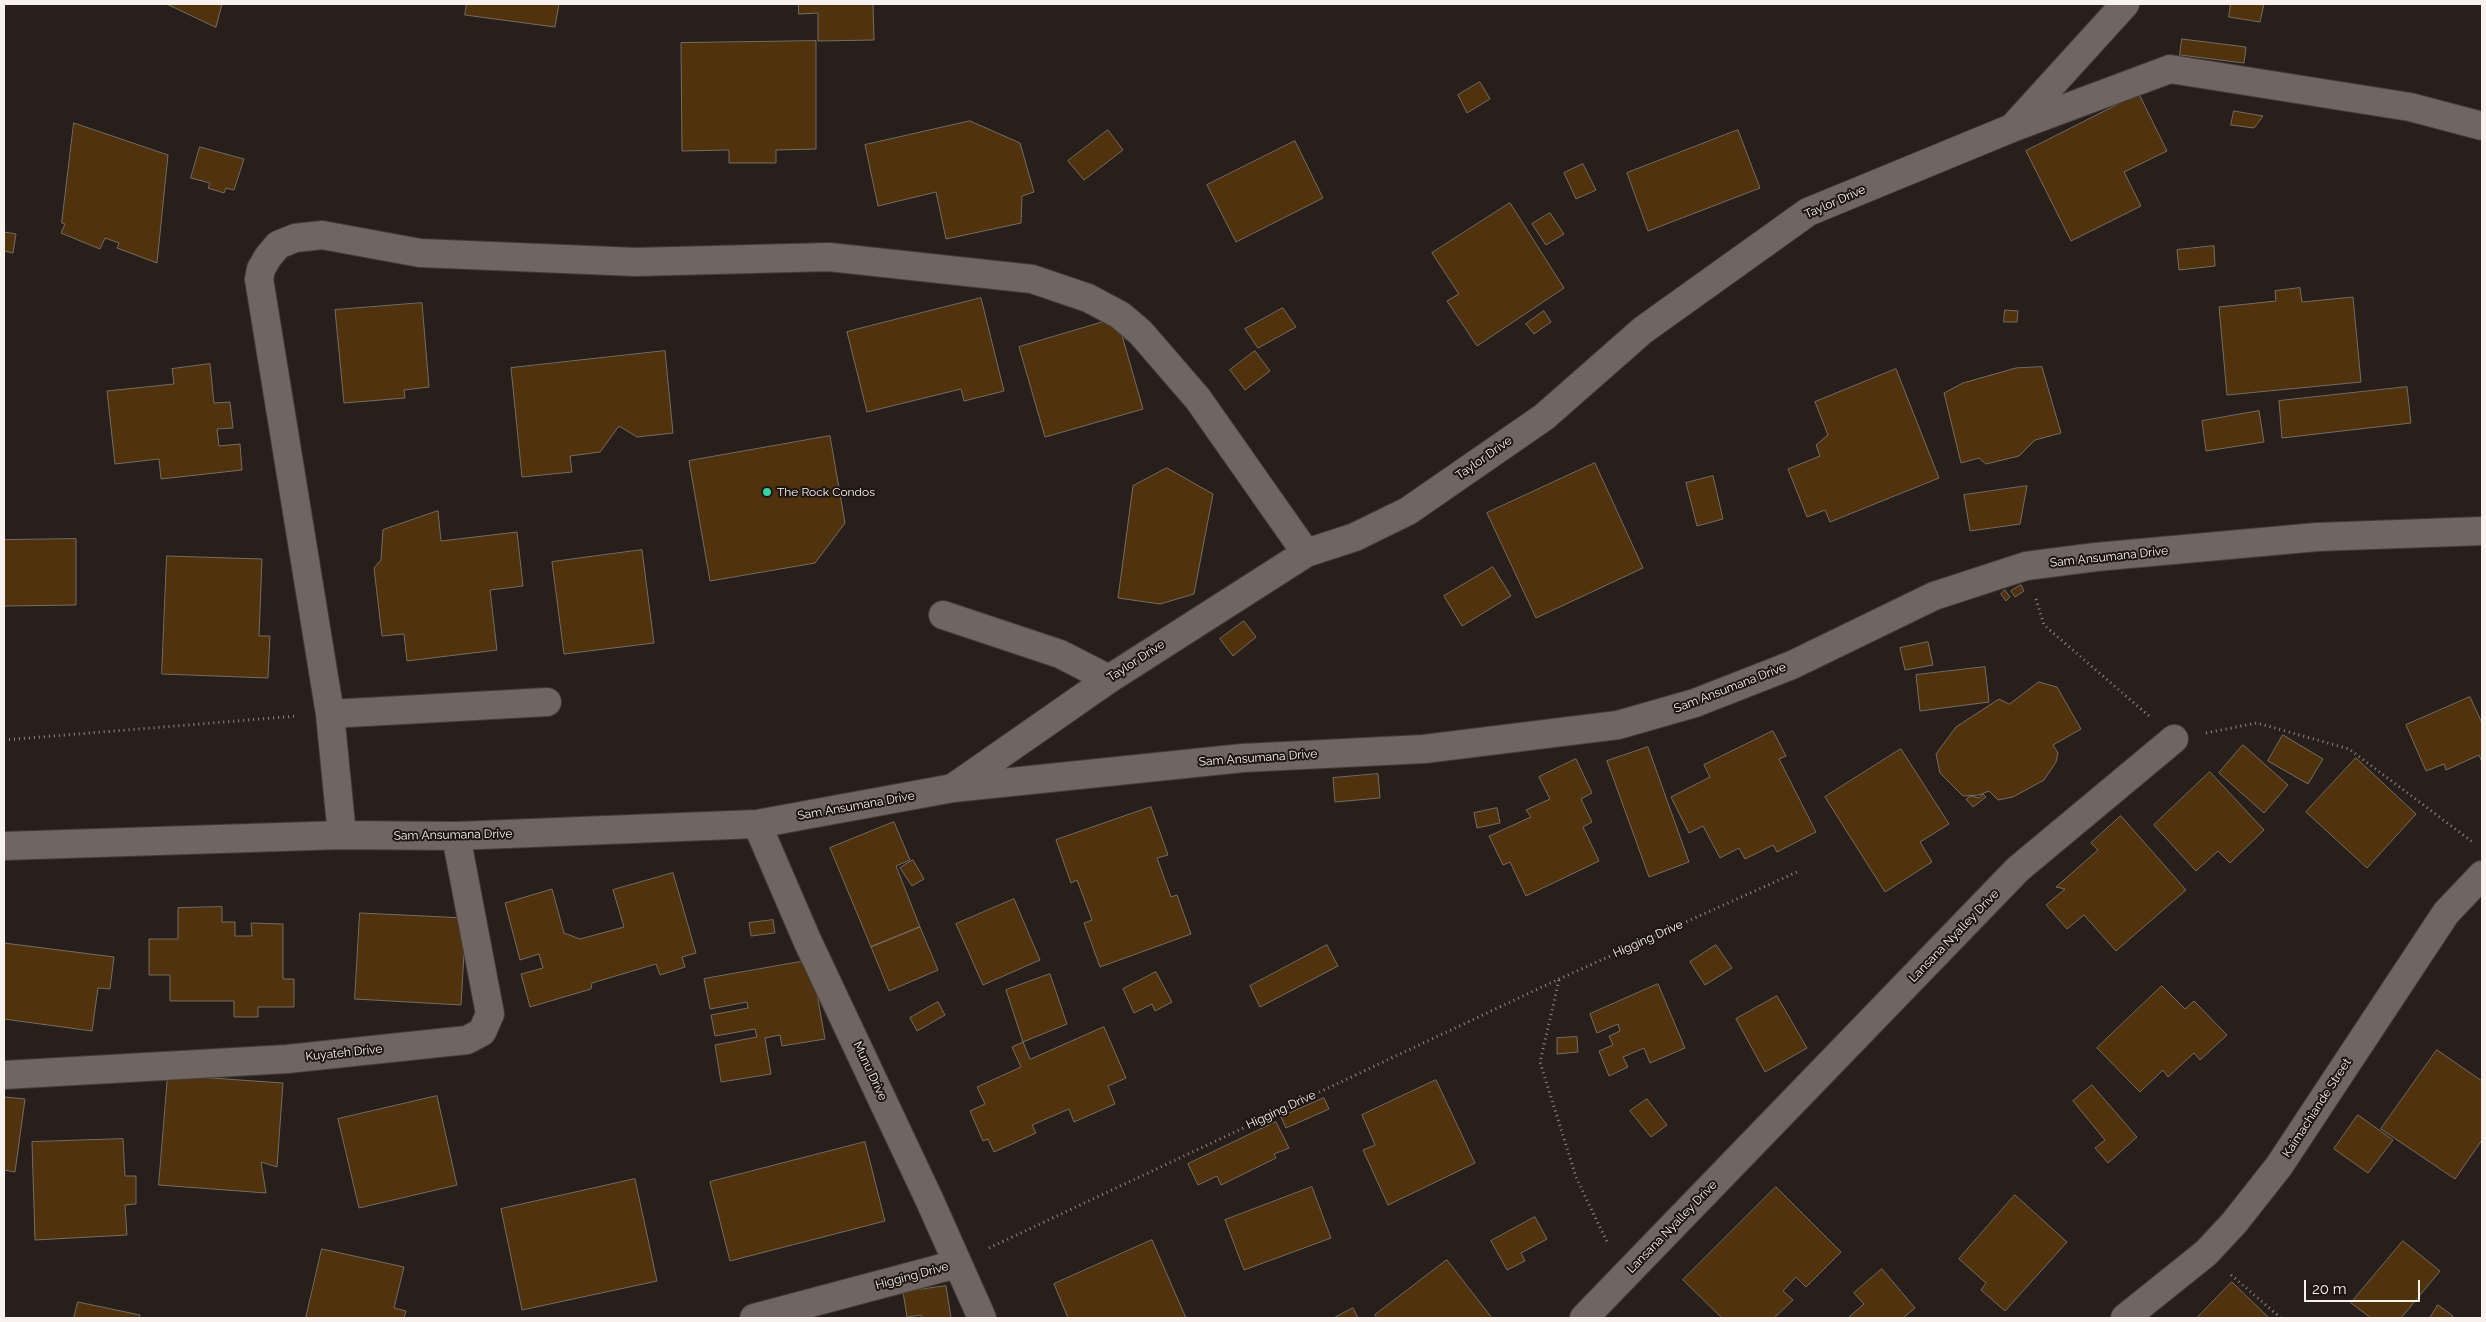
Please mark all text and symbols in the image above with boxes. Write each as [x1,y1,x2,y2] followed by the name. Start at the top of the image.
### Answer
[1802,182,1868,222] street label: Taylor Drive
[1453,433,1515,483] street label: Taylor Drive
[777,485,875,499] place label: The Rock Condos
[761,486,773,498] marker: The Rock Condos
[2049,544,2169,570] street label: Sam Ansumana Drive
[1105,637,1167,685] street label: Taylor Drive
[1672,660,1788,716] street label: Sam Ansumana Drive
[1198,747,1318,769] street label: Sam Ansumana Drive
[796,789,916,823] street label: Sam Ansumana Drive
[394,827,512,843] street label: Sam Ansumana Drive
[1906,887,2002,985] street label: Lansana Nyalley Drive
[1611,917,1685,961] street label: Higging Drive
[850,1039,890,1103] street label: Munu Drive
[305,1042,383,1064] street label: Kuyateh Drive
[2280,1056,2354,1160] street label: Kaimachiande Street
[1244,1088,1318,1132] street label: Higging Drive
[1624,1178,1720,1276] street label: Lansana Nyalley Drive
[874,1259,950,1293] street label: Higging Drive
[2306,1270,2422,1302] scale bar
[2312,1280,2347,1298] text: 20 m

